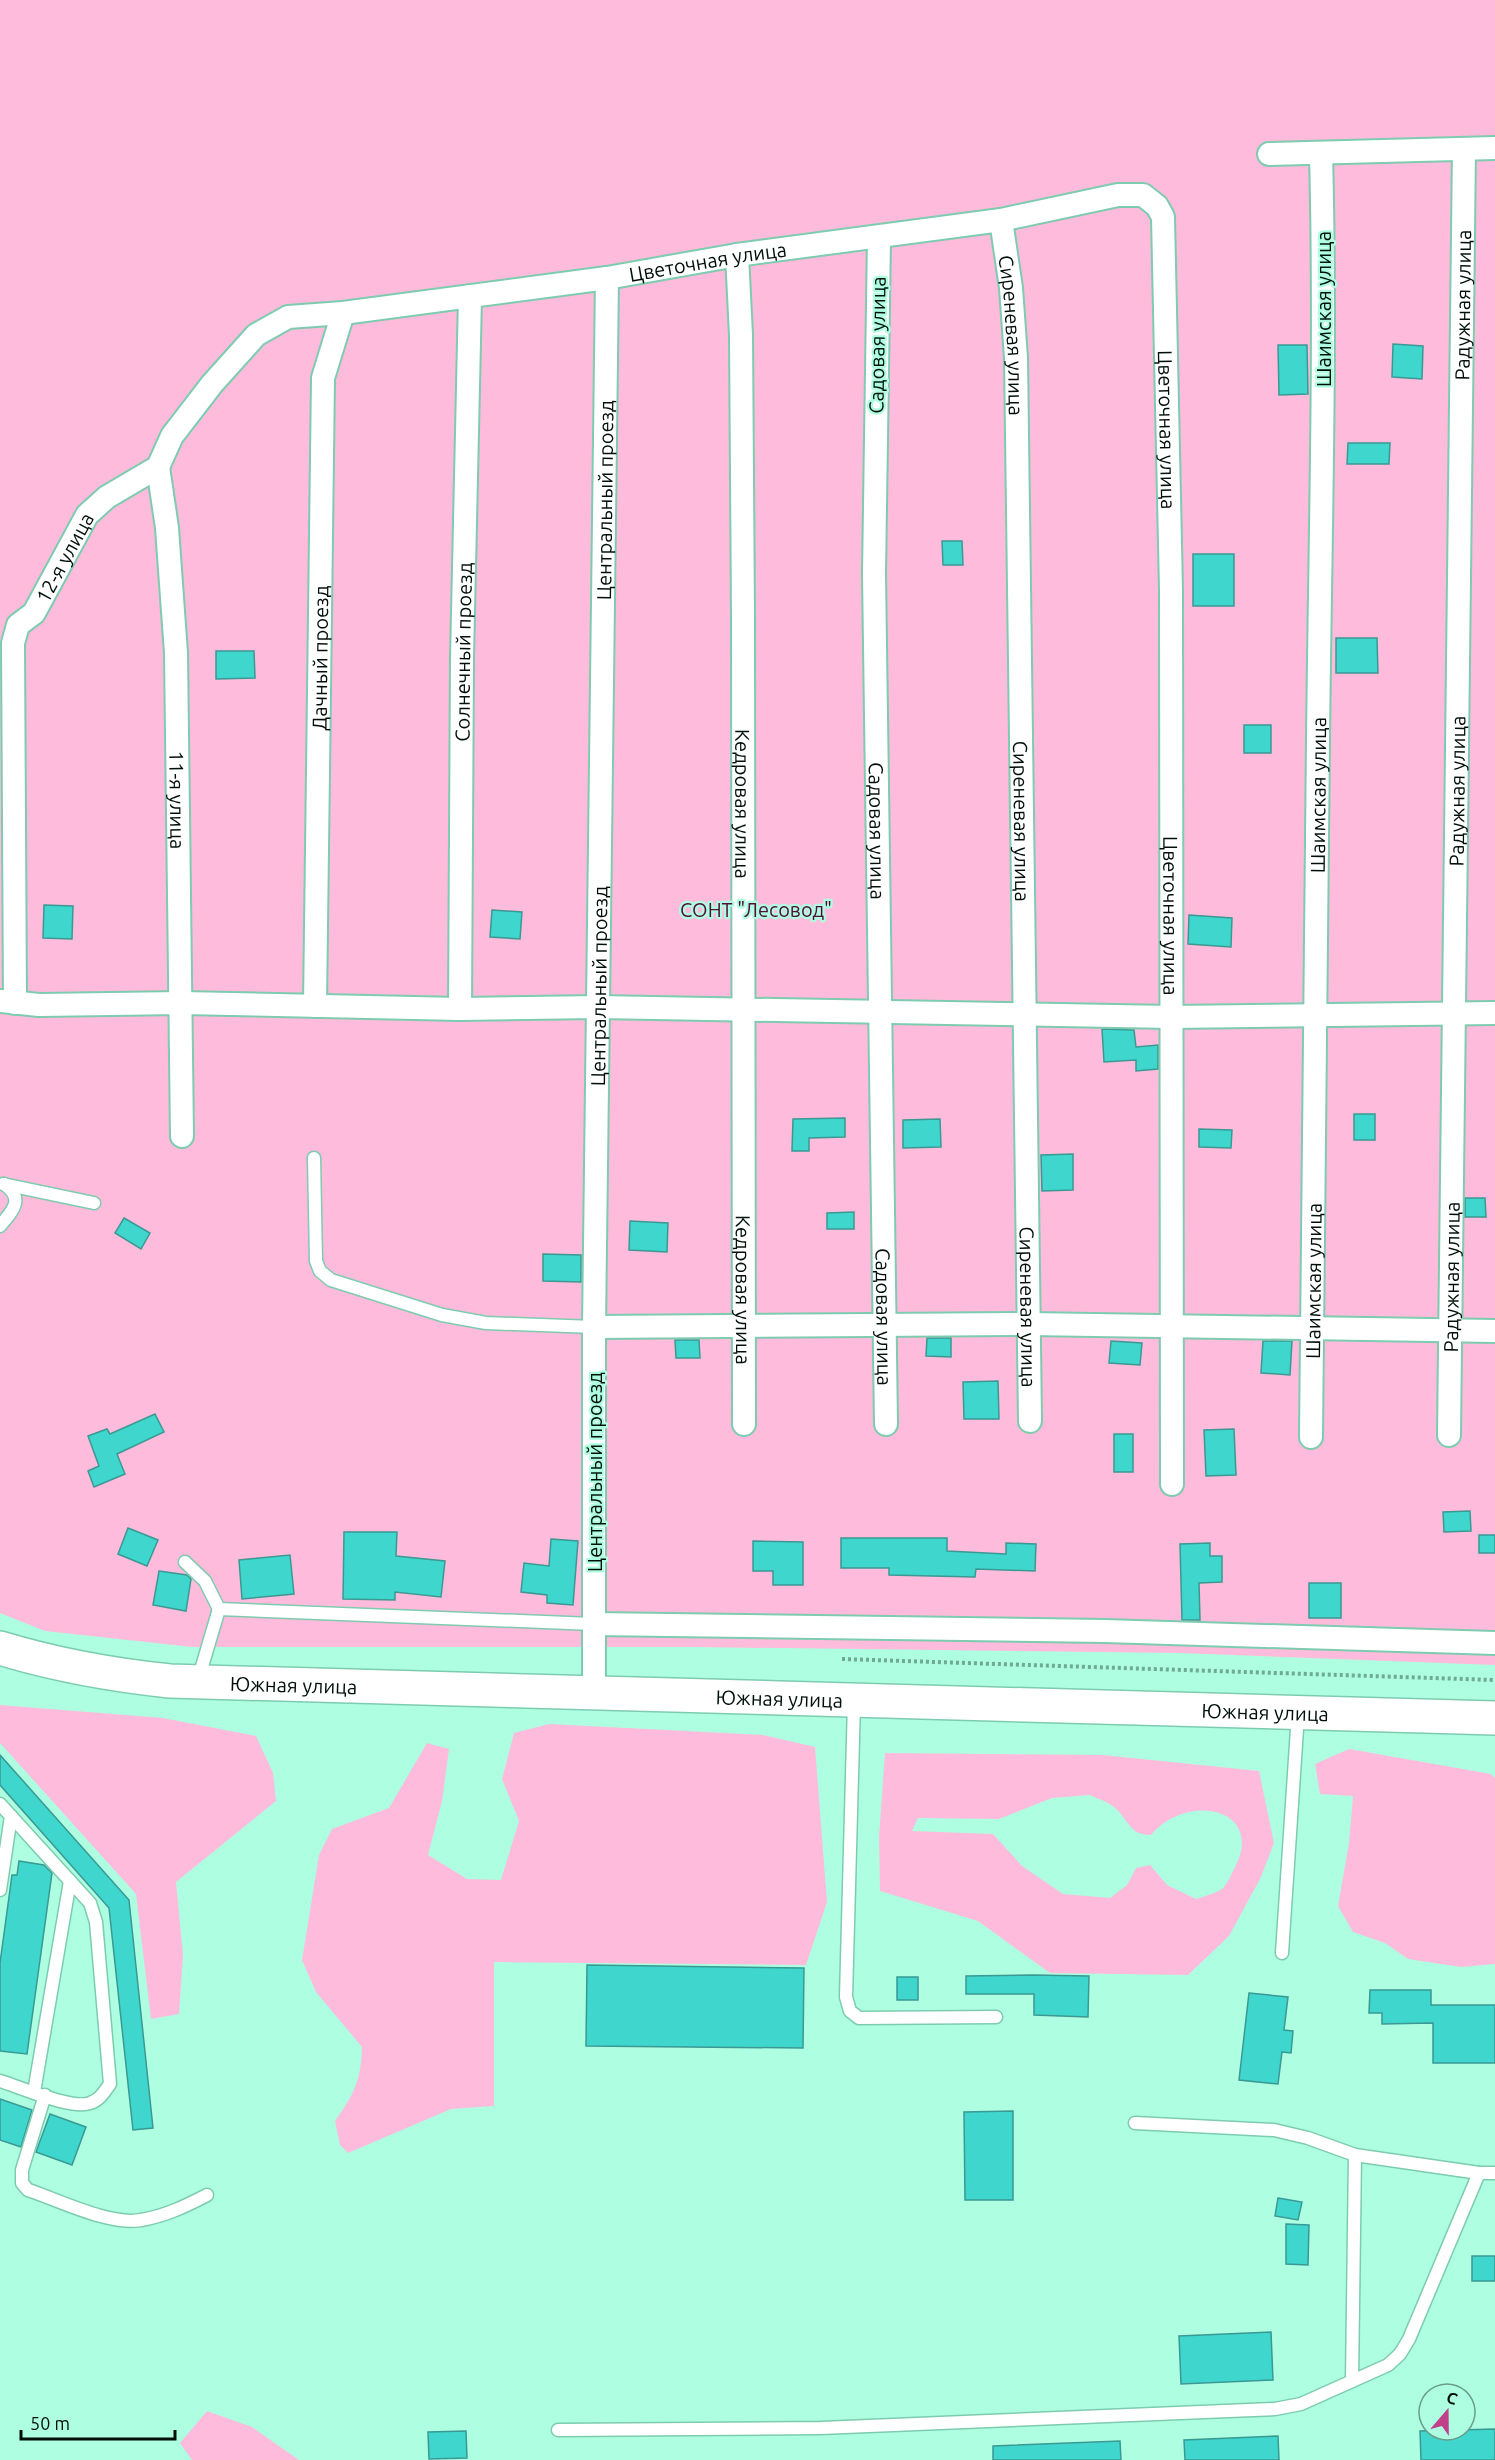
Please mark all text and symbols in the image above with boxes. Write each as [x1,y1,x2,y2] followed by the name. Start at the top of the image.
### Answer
[1450,230,1475,381] street label: Радужная улица
[1312,231,1335,387] street label: Шаимская улица
[627,237,788,285] street label: Цветочная улица
[995,253,1028,416] street label: Сиреневая улица
[864,276,890,414] street label: Садовая улица
[1154,350,1181,510] street label: Цветочная улица
[592,400,617,600] street label: Центральный проезд
[31,509,98,606] street label: 12-я улица
[450,562,476,742] street label: Солнечный проезд
[307,585,332,731] street label: Дачный проезд
[1444,715,1469,867] street label: Радужная улица
[1305,717,1330,873] street label: Шаимская улица
[732,729,755,879] street label: Кедровая улица
[1010,740,1035,902] street label: Сиреневая улица
[166,751,190,849] street label: 11-я улица
[865,762,890,900] street label: Садовая улица
[1160,836,1183,995] street label: Цветочная улица
[585,886,611,1086] street label: Центральный проезд
[680,898,832,921] park label: СОНТ "Лесовод"
[1438,1201,1463,1353] street label: Радужная улица
[1300,1203,1325,1359] street label: Шаимская улица
[732,1215,755,1365] street label: Кедровая улица
[1016,1226,1041,1388] street label: Сиреневая улица
[872,1248,897,1386] street label: Садовая улица
[583,1372,606,1572] street label: Центральный проезд
[230,1671,357,1698] street label: Южная улица
[715,1685,843,1711] street label: Южная улица
[1201,1698,1329,1725] street label: Южная улица
[1417,2382,1477,2442] north arrow
[1444,2388,1460,2408] text: С
[21,2403,176,2441] scale bar
[30,2413,70,2433] text: 50 m

